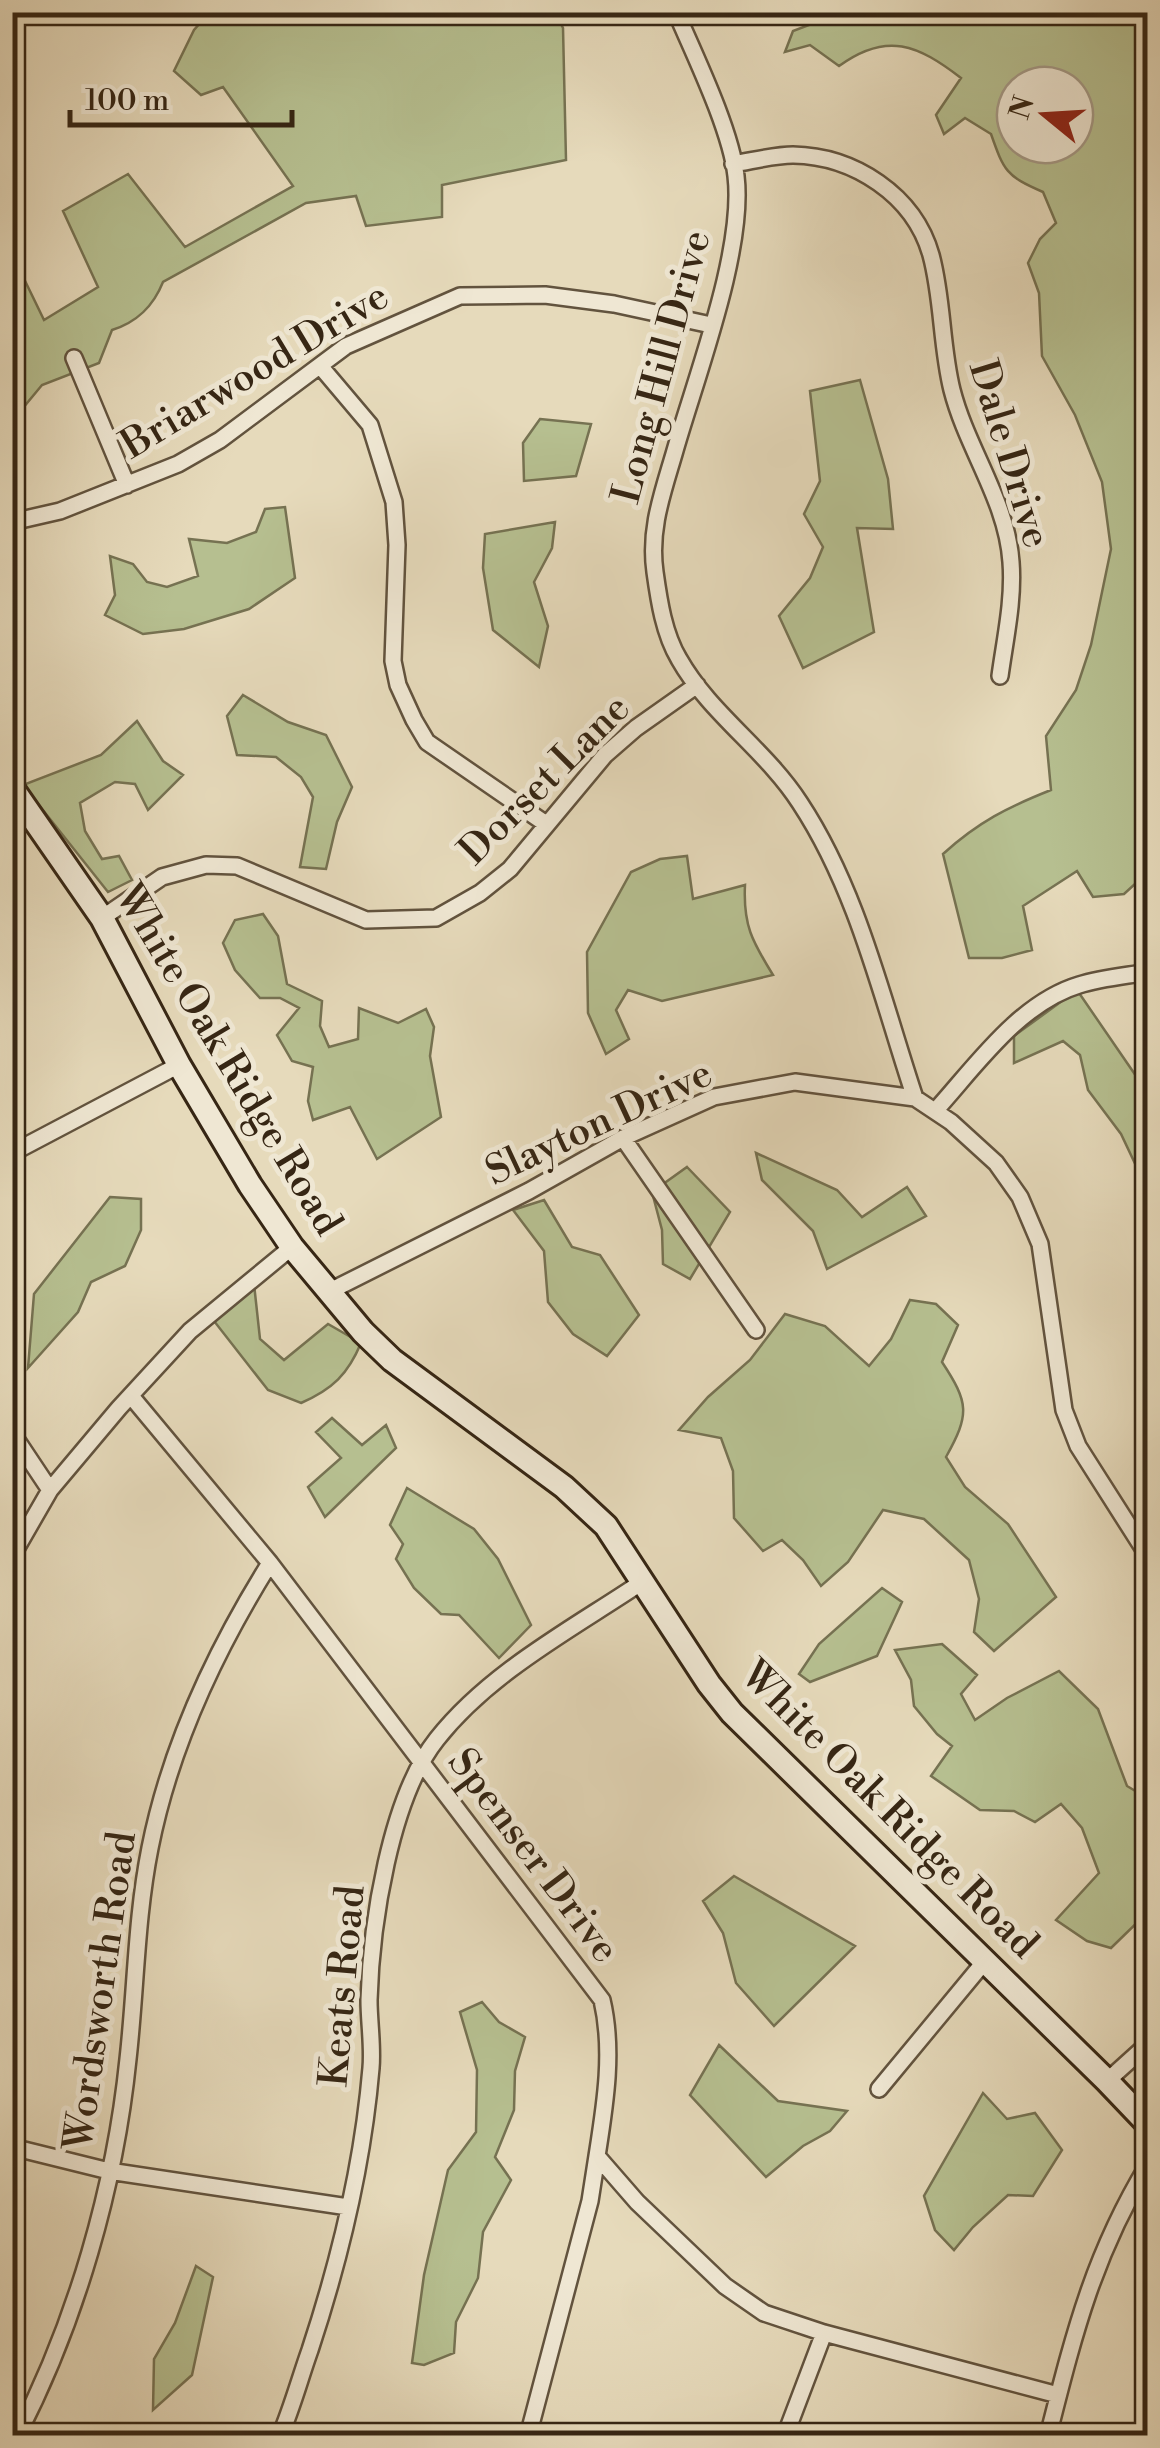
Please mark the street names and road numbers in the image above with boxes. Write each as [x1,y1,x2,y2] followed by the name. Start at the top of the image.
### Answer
[602,225,723,509] street label: Long Hill Drive
[111,271,398,471] street label: Briarwood Drive
[957,354,1061,554] street label: Dale Drive
[449,684,641,876] street label: Dorset Lane
[101,874,353,1245] street label: White Oak Ridge Road
[478,1049,721,1198] street label: Slayton Drive
[728,1649,1049,1970] street label: White Oak Ridge Road
[436,1739,630,1973] street label: Spenser Drive
[54,1828,148,2156] street label: Wordsworth Road
[309,1883,377,2089] street label: Keats Road

